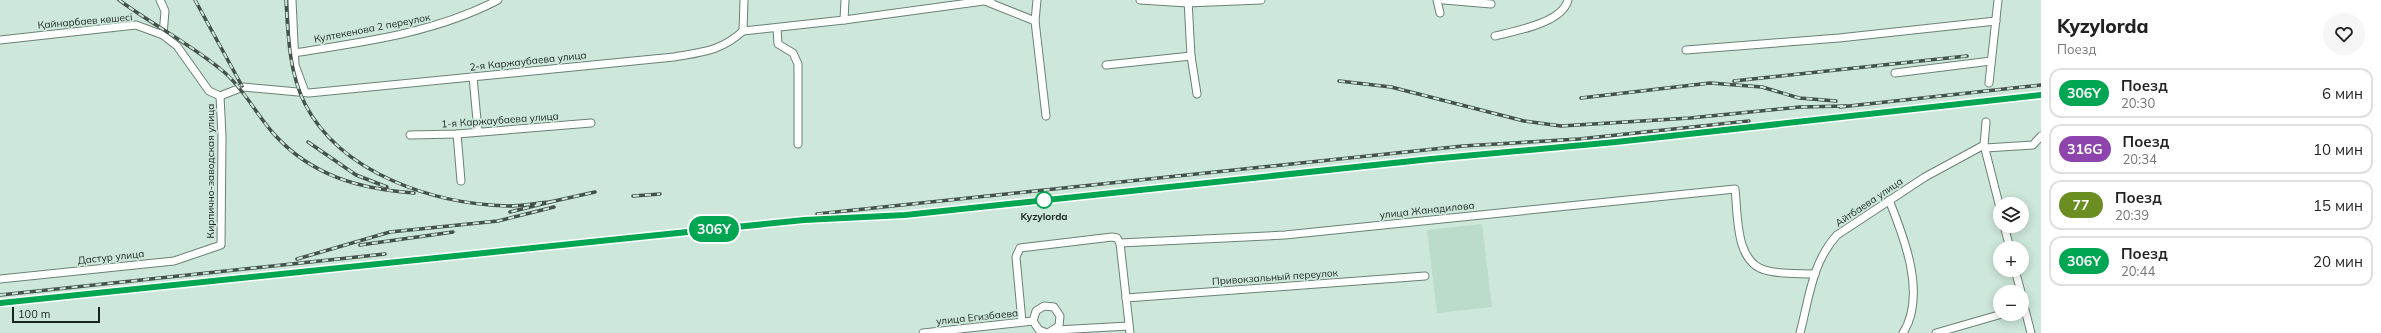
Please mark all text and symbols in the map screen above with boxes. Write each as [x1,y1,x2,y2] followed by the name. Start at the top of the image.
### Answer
[37,10,133,32] street label: Қайнарбаев көшесі
[313,10,432,46] street label: Култекенова 2 переулок
[2323,13,2365,55] button: heart
[2057,14,2148,38] text: Kyzylorda
[2057,41,2096,57] text: Поезд
[469,48,587,74] street label: 2-я Каржаубаева улица
[2121,76,2168,95] text: Поезд
[2067,84,2101,102] text: 306Y
[2322,84,2363,103] text: 6 мин
[2121,95,2155,111] text: 20:30
[204,104,217,238] street label: Кирпично-заводская улица
[441,109,559,131] street label: 1-я Каржаубаева улица
[2123,132,2169,151] text: Поезд
[2067,140,2103,158] text: 316G
[2313,140,2363,159] text: 10 мин
[2123,151,2157,167] text: 20:34
[1833,175,1905,229] street label: Айтбаева улица
[2115,188,2162,207] text: Поезд
[1035,191,1053,209] marker: Kyzylorda
[2073,196,2089,214] text: 77
[2313,196,2363,215] text: 15 мин
[1993,197,2029,321] map controls
[1993,197,2029,233] button: layers
[1379,199,1475,221] street label: улица Жанадилова
[2115,207,2149,223] text: 20:39
[1020,210,1068,223] place label: Kyzylorda
[686,216,742,242] line badge: 306Y
[697,220,731,238] text: 306Y
[1993,241,2029,277] button: +
[2121,244,2168,263] text: Поезд
[77,247,145,267] street label: Дастур улица
[2067,252,2101,270] text: 306Y
[2313,252,2363,271] text: 20 мин
[2121,263,2155,279] text: 20:44
[1212,266,1339,288] street label: Привокзальный переулок
[1993,285,2029,321] button: −
[12,305,100,324] scale bar
[935,306,1019,328] street label: улица Егизбаева
[18,307,50,321] text: 100 m

